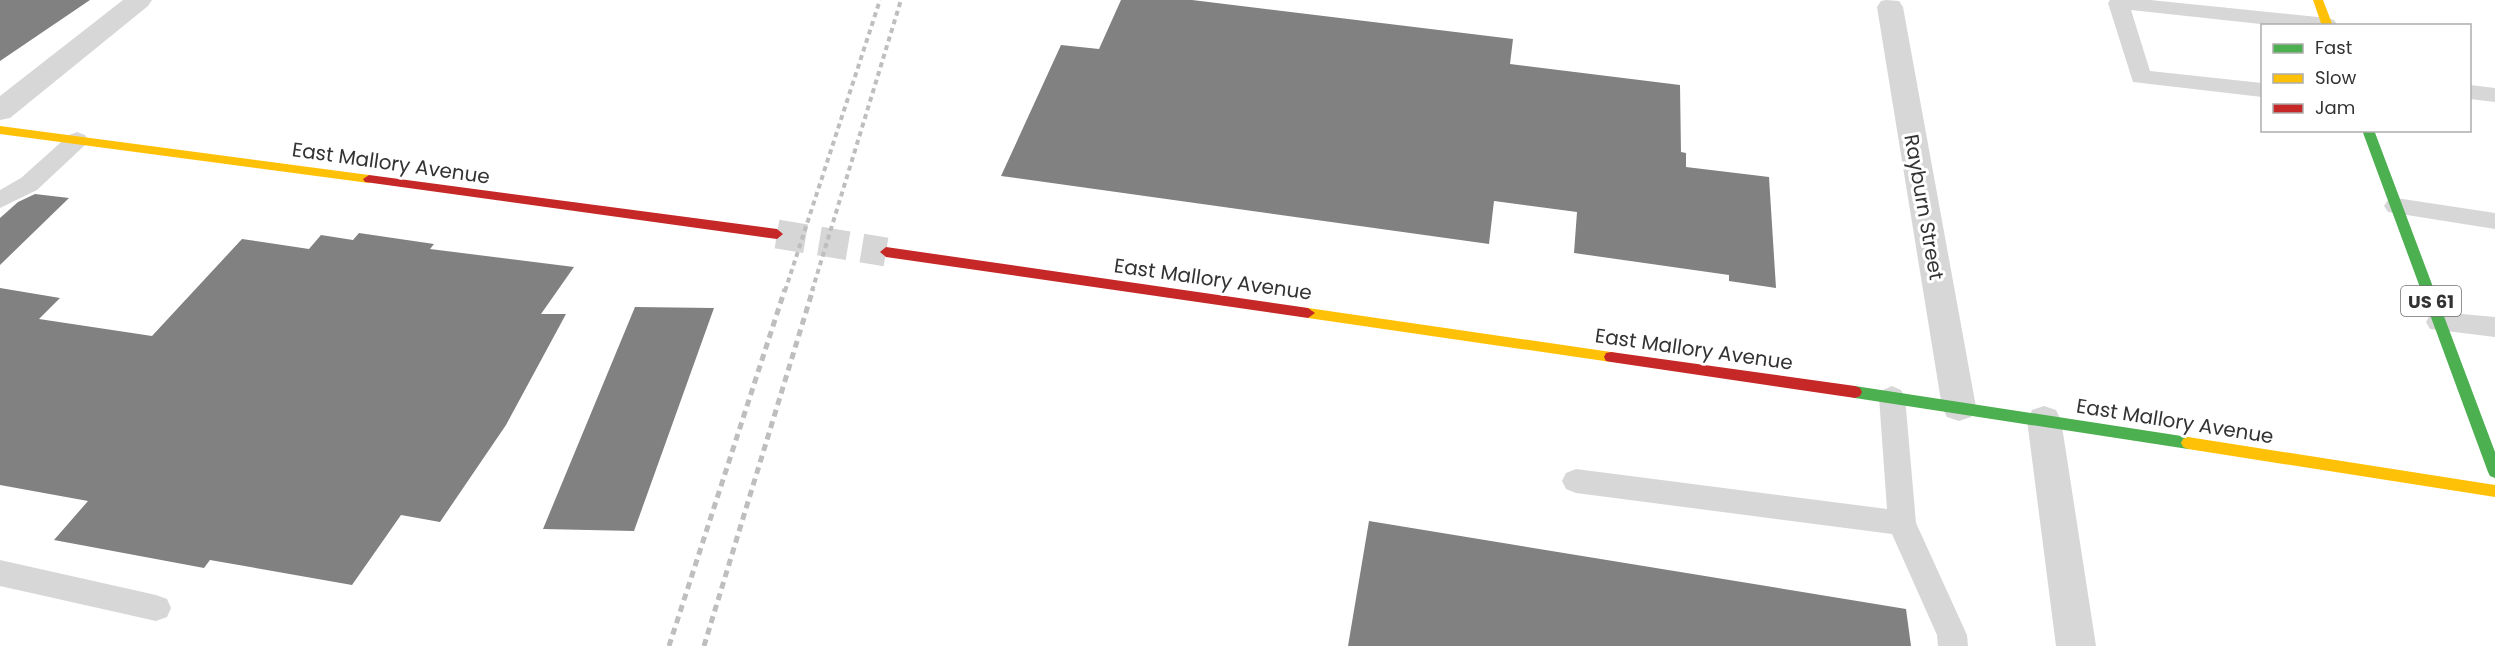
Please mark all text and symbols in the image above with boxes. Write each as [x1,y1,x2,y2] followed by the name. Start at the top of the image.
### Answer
[2261,24,2471,132] legend
[2315,35,2352,60] text: Fast
[2315,65,2357,90] text: Slow
[2315,95,2355,120] text: Jam
[1897,132,1951,282] street label: Rayburn Street
[290,135,492,191] street label: East Mallory Avenue
[1112,251,1314,307] street label: East Mallory Avenue
[2401,286,2461,316] road number: US 61
[1593,321,1795,377] street label: East Mallory Avenue
[2074,392,2276,450] street label: East Mallory Avenue

